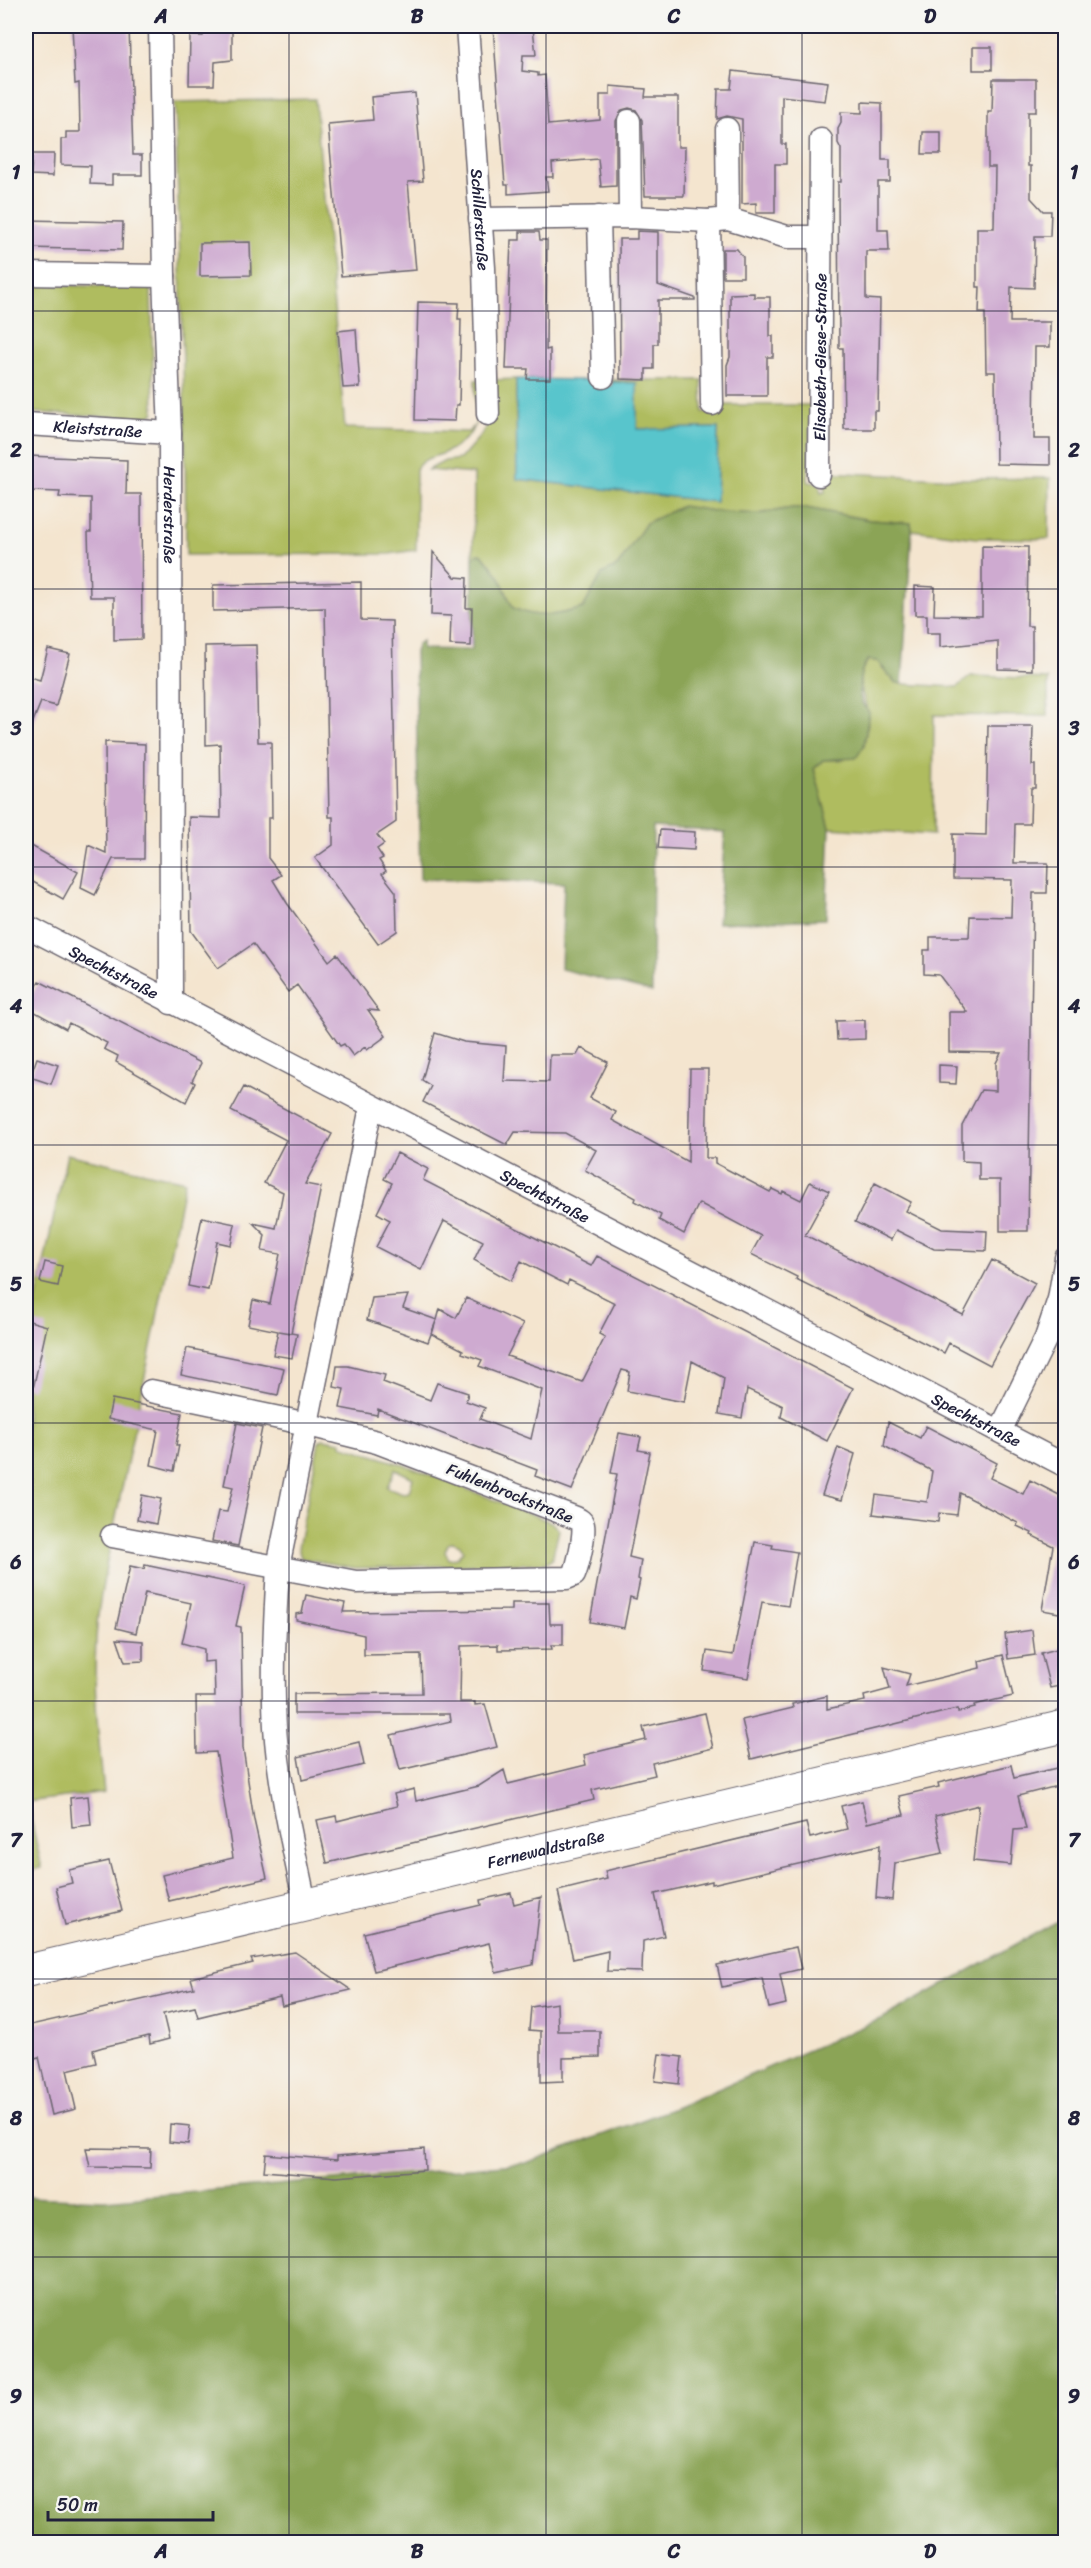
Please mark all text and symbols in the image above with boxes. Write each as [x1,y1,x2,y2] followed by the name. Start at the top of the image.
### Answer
[153,0,168,34] text: A
[411,0,424,34] text: B
[667,0,681,34] text: C
[924,0,937,34] text: D
[12,155,21,190] text: 1
[1070,155,1079,190] text: 1
[463,168,499,272] street label: Schillerstraße
[805,273,835,441] street label: Elisabeth-Giese-Straße
[53,411,143,446] street label: Kleiststraße
[9,433,22,468] text: 2
[1067,433,1080,468] text: 2
[156,466,185,564] street label: Herderstraße
[10,711,22,746] text: 3
[1068,711,1080,746] text: 3
[64,936,164,1007] street label: Spechtstraße
[9,989,23,1024] text: 4
[1067,989,1081,1024] text: 4
[495,1160,595,1231] street label: Spechtstraße
[10,1267,22,1302] text: 5
[1068,1267,1080,1302] text: 5
[926,1384,1027,1455] street label: Spechtstraße
[442,1454,578,1532] street label: Fuhlenbrockstraße
[9,1545,22,1580] text: 6
[1067,1545,1080,1580] text: 6
[484,1821,607,1876] street label: Fernewaldstraße
[10,1823,23,1858] text: 7
[1068,1823,1081,1858] text: 7
[9,2101,23,2136] text: 8
[1067,2101,1081,2136] text: 8
[10,2379,22,2414] text: 9
[1068,2379,1080,2414] text: 9
[48,2484,213,2522] scale bar
[57,2489,98,2521] text: 50 m
[153,2534,168,2568] text: A
[411,2534,424,2568] text: B
[667,2534,681,2568] text: C
[924,2534,937,2568] text: D

